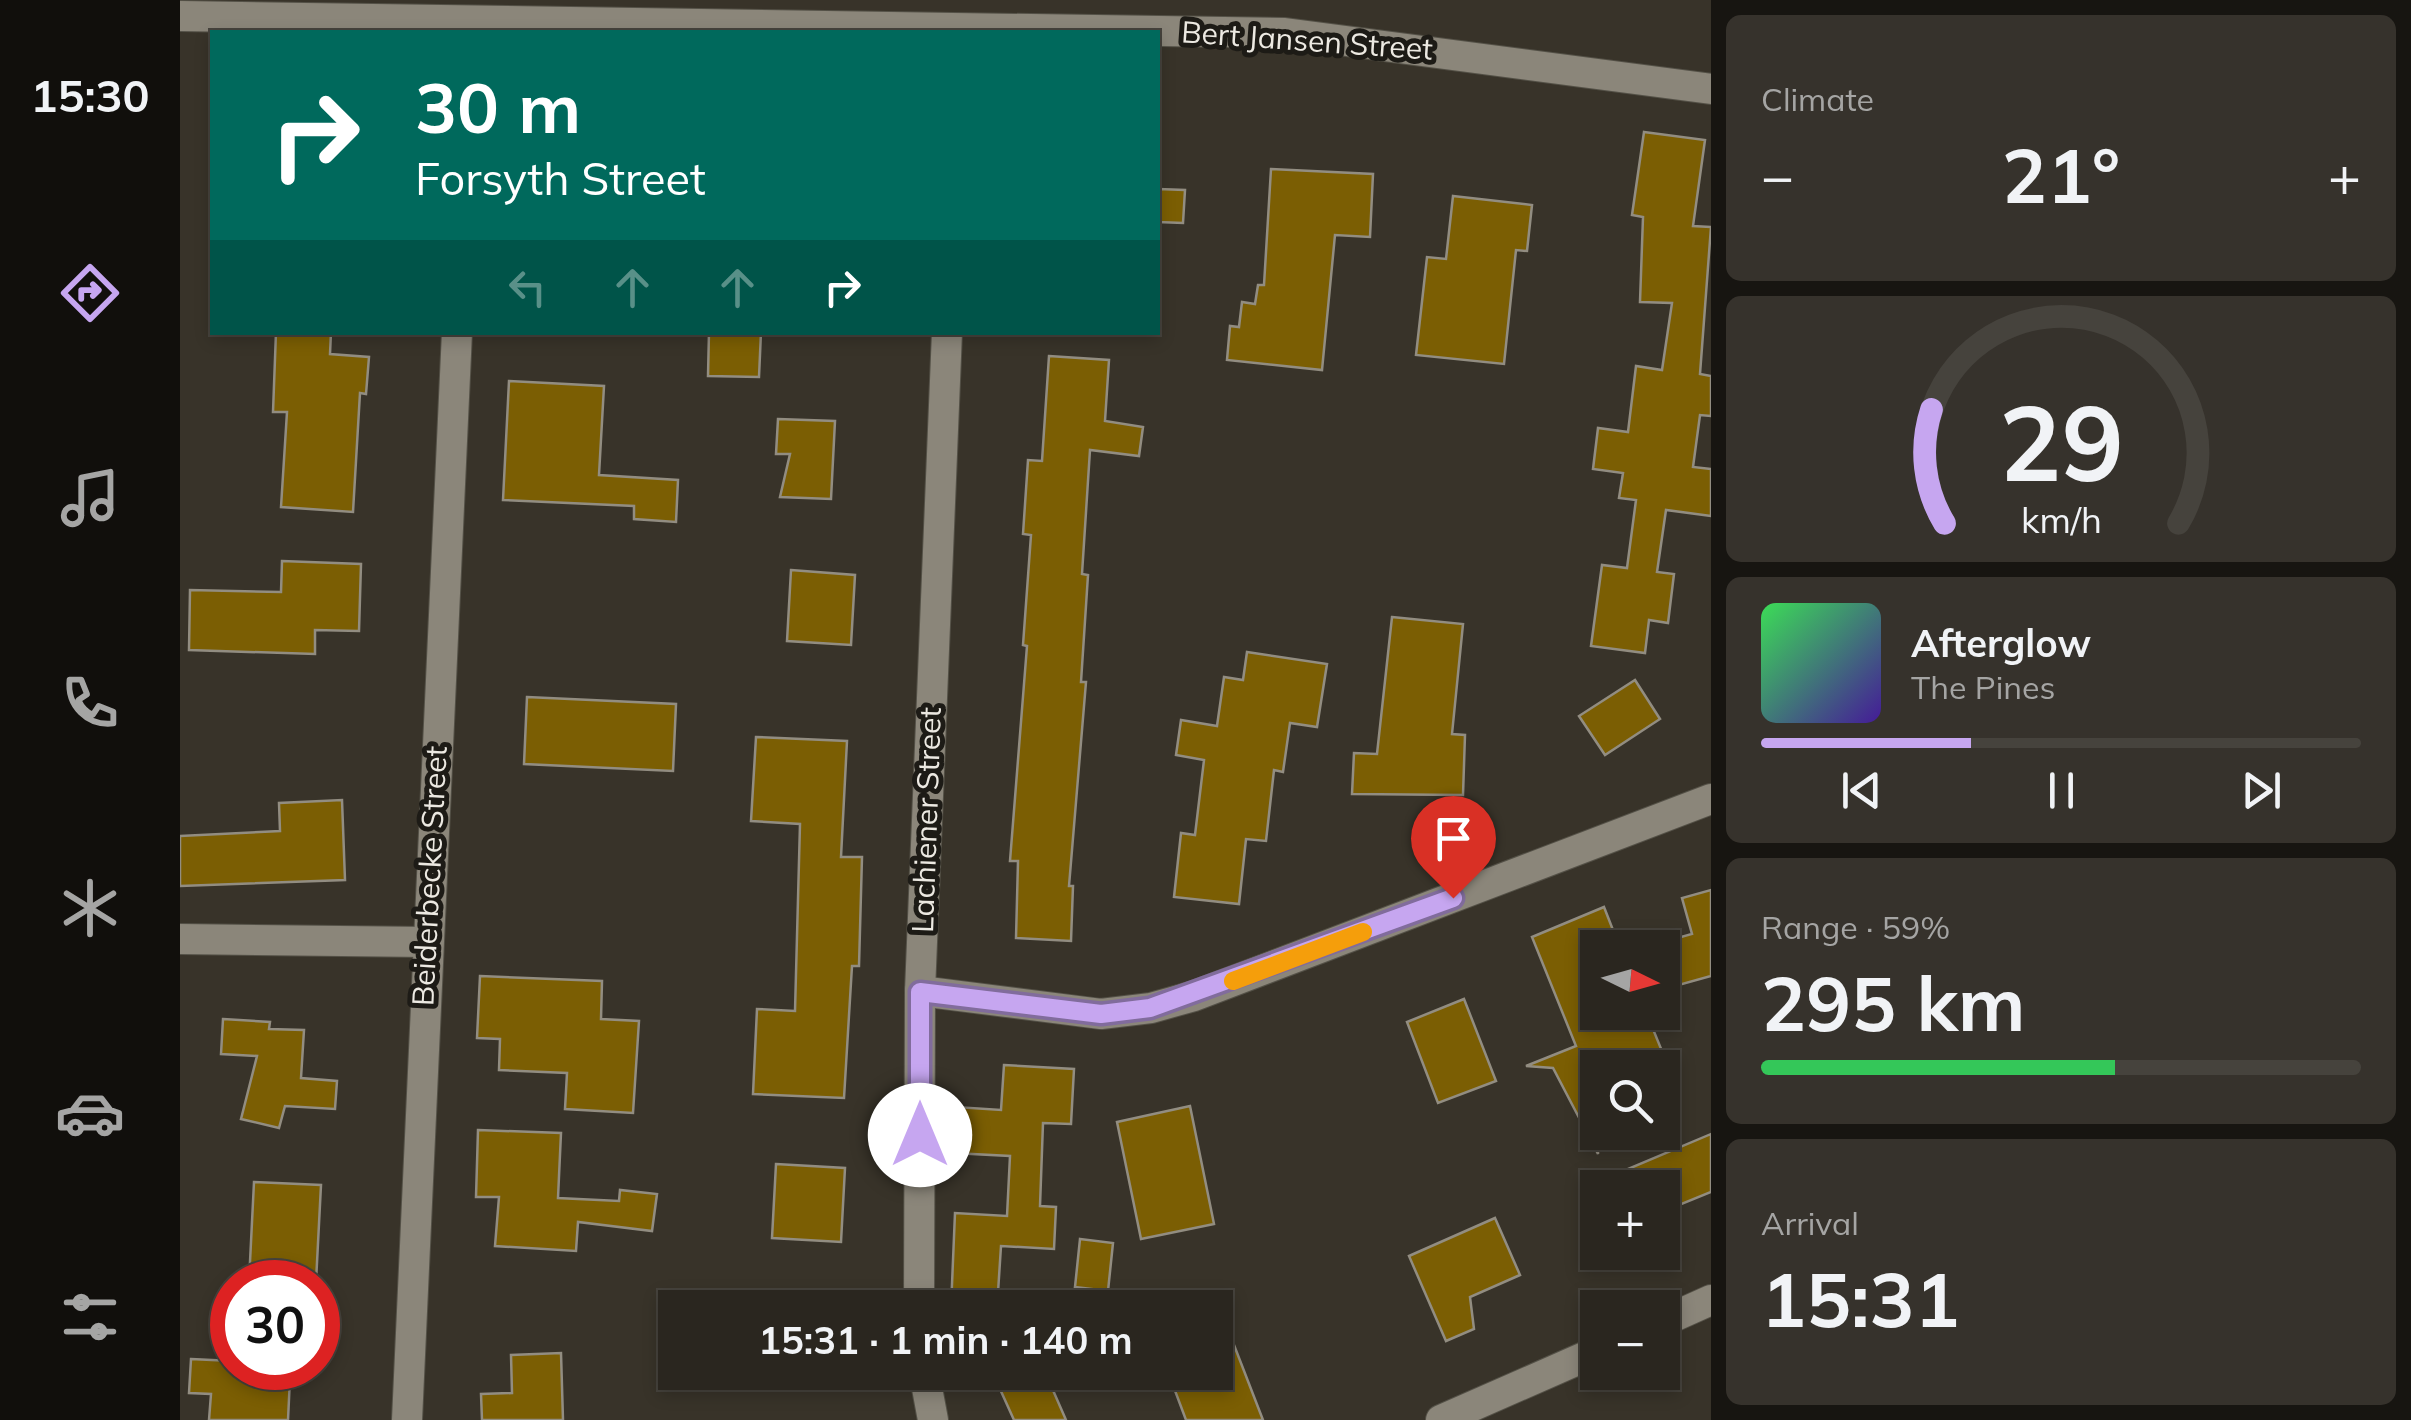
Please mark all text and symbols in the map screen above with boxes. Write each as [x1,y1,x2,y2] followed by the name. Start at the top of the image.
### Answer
[1180,12,1434,68] street label: Bert Jansen Street
[415,63,581,151] text: 30 m
[30,67,150,123] text: 15:30
[250,70,380,200] icon: right
[1761,79,1874,119] text: Climate
[2002,128,2120,222] text: 21°
[1761,141,1794,210] text: −
[2328,141,2361,210] text: +
[415,150,706,206] text: Forsyth Street
[55,258,125,328] icon: directions
[500,260,555,315] icon: left
[605,260,660,315] icon: ahead
[710,260,765,315] icon: ahead
[815,260,870,315] icon: right
[1999,376,2123,507] text: 29
[55,463,125,533] icon: music
[2021,497,2101,542] text: km/h
[1911,619,2091,667] text: Afterglow
[1911,667,2055,707] text: The Pines
[55,668,125,738] icon: phone
[903,706,949,933] street label: Lachiener Street
[403,745,455,1007] street label: Beiderbecke Street
[1834,763,1889,818] icon: previous
[2034,763,2089,818] icon: pause
[2234,763,2289,818] icon: next
[1411,796,1496,899] pin
[1426,811,1481,866] icon: arrive
[55,873,125,943] icon: climate
[1761,907,1950,947] text: Range · 59%
[1580,930,1680,1030] north arrow
[1580,930,1680,1390] map controls
[1761,956,2025,1050] text: 295 km
[1580,1050,1680,1150] button: search
[55,1078,125,1148] icon: car
[868,1083,972,1187] position arrow
[1580,1170,1680,1270] button: +
[1761,1203,1859,1243] text: Arrival
[1761,1252,1960,1346] text: 15:31
[210,1260,340,1390] speed limit sign: 30
[55,1282,125,1352] icon: filters
[1580,1290,1680,1390] button: −
[758,1316,1133,1364] text: 15:31 · 1 min · 140 m

